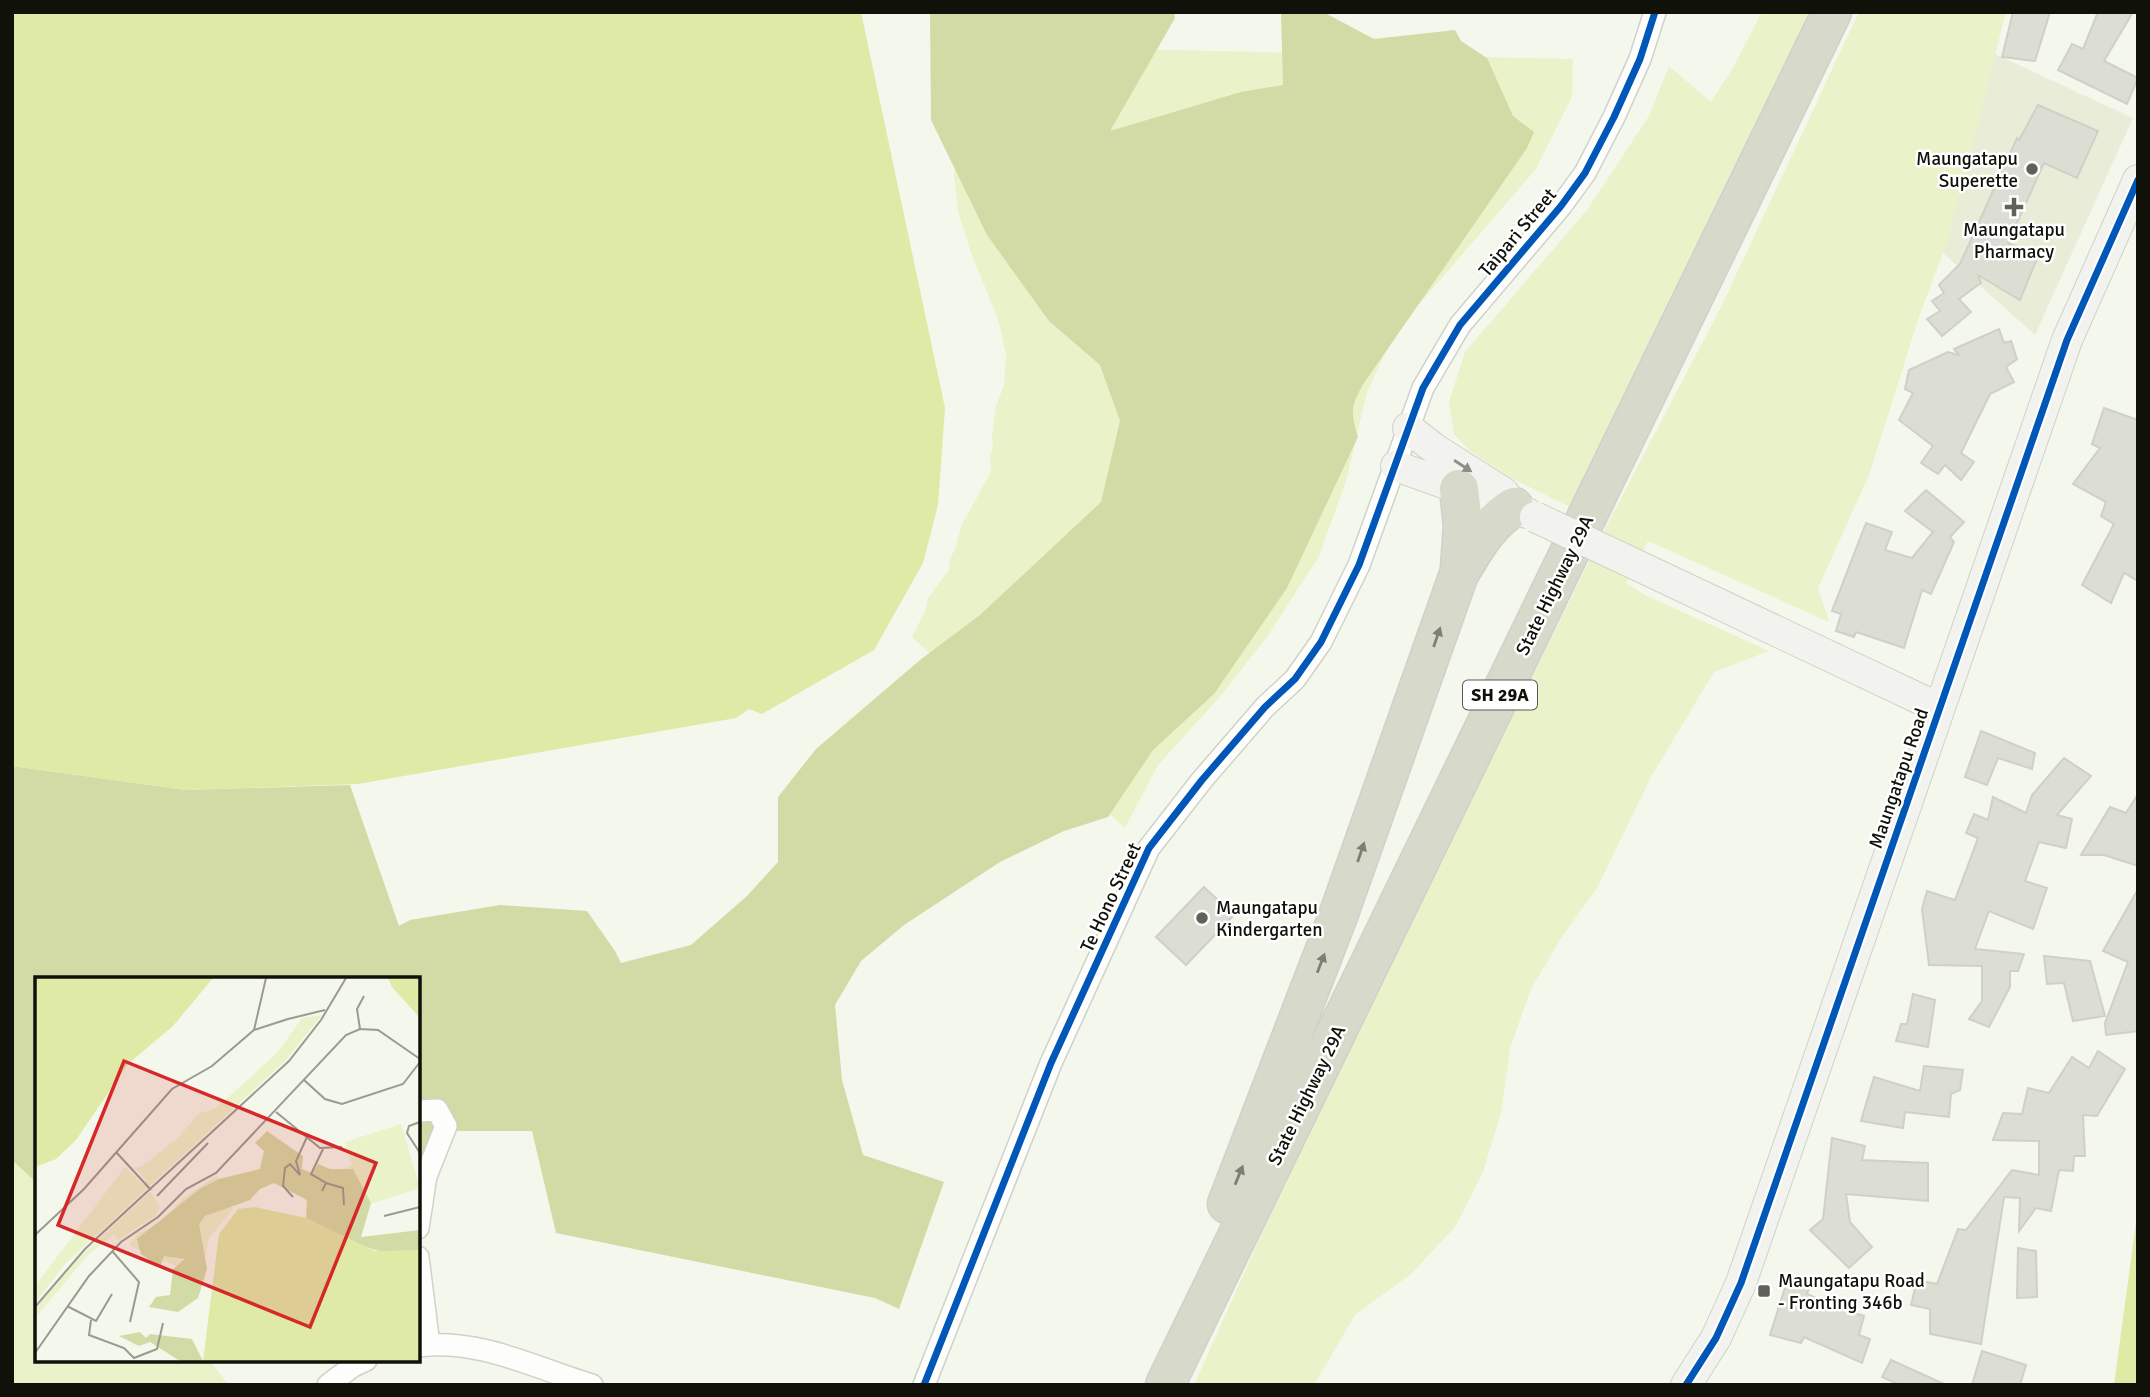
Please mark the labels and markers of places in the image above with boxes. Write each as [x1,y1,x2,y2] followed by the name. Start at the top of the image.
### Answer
[1916,147,2018,193] place label: Maungatapu Superette
[2024,161,2040,177] marker: Maungatapu Superette
[2006,199,2022,215] marker: Maungatapu Pharmacy
[1963,218,2065,264] place label: Maungatapu Pharmacy
[1216,896,1323,942] place label: Maungatapu Kindergarten
[1194,910,1210,926] marker: Maungatapu Kindergarten
[1778,1269,1925,1315] place label: Maungatapu Road - Fronting 346b
[1756,1283,1772,1299] marker: Maungatapu Road - Fronting 346b

